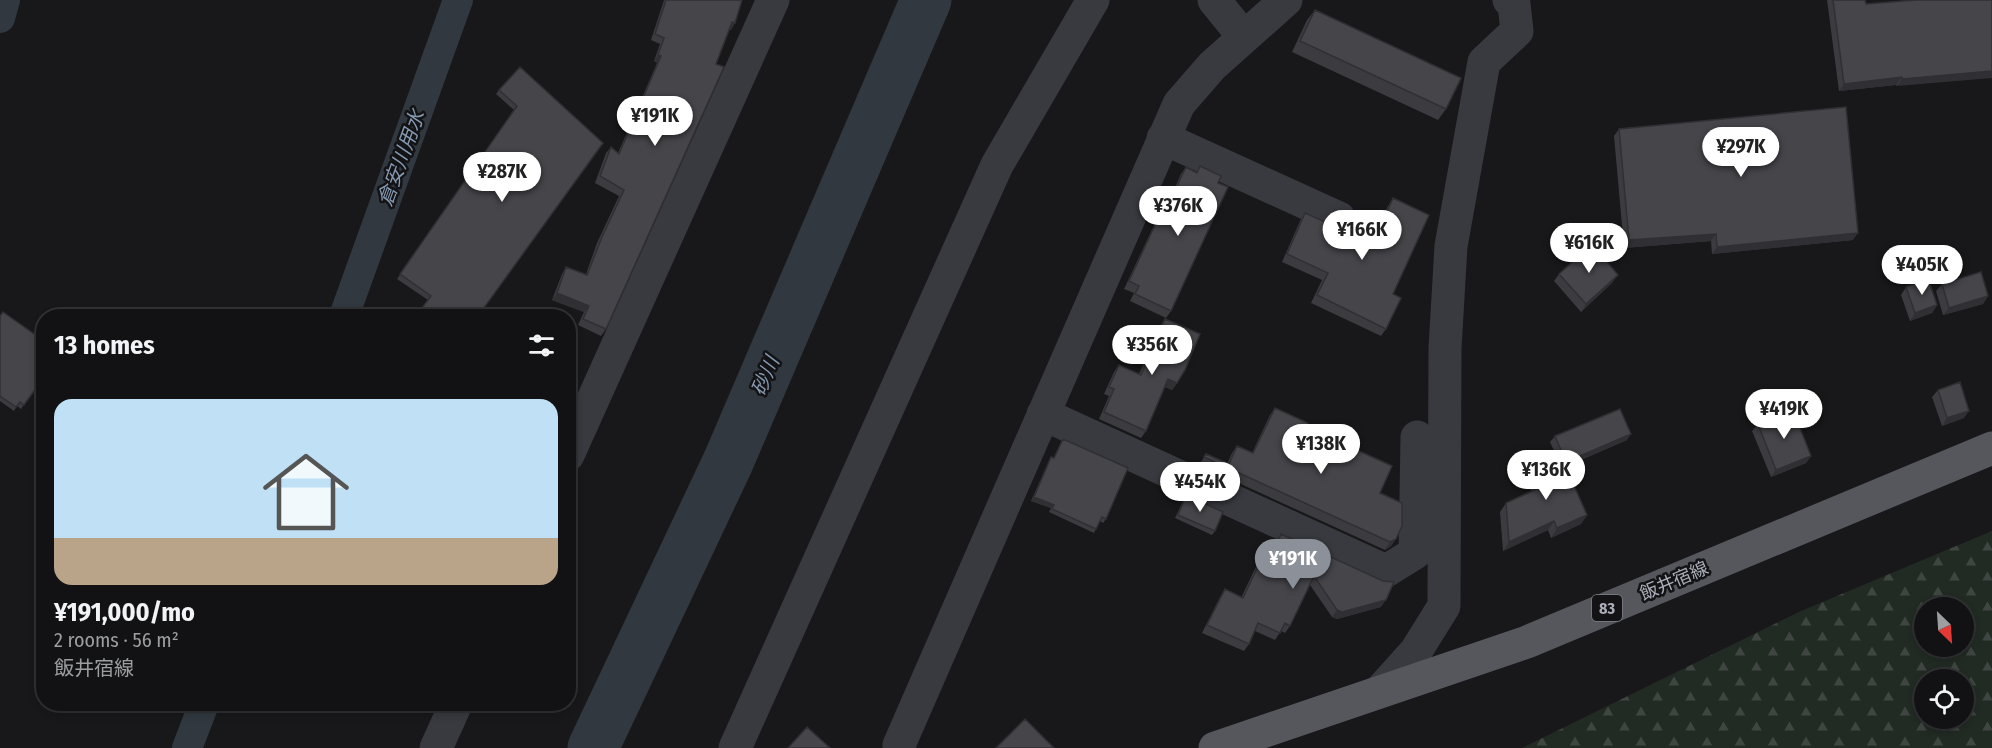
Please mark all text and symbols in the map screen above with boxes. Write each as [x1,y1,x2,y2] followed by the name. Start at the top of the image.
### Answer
[613,96,697,147] pin: ¥191K
[631,103,679,127] text: ¥191K
[373,105,430,209] water label: 倉安川用水
[1699,127,1783,178] pin: ¥297K
[1716,134,1766,158] text: ¥297K
[460,152,544,203] pin: ¥287K
[477,159,527,183] text: ¥287K
[1136,186,1220,237] pin: ¥376K
[1153,193,1203,217] text: ¥376K
[1320,210,1404,261] pin: ¥166K
[1337,217,1387,241] text: ¥166K
[1547,223,1631,274] pin: ¥616K
[1564,230,1614,254] text: ¥616K
[1880,245,1964,296] pin: ¥405K
[1896,252,1948,276] text: ¥405K
[1110,325,1194,376] pin: ¥356K
[525,329,558,362] icon: filters
[54,330,155,361] text: 13 homes
[1126,332,1178,356] text: ¥356K
[746,351,785,399] water label: 砂川
[1742,389,1826,440] pin: ¥419K
[1759,396,1809,420] text: ¥419K
[1279,424,1363,475] pin: ¥138K
[1296,431,1346,455] text: ¥138K
[252,438,360,546] icon: home
[1504,450,1588,501] pin: ¥136K
[1521,457,1571,481] text: ¥136K
[1158,462,1242,513] pin: ¥454K
[1174,469,1226,493] text: ¥454K
[1251,539,1335,590] pin: ¥191K
[1269,546,1317,570] text: ¥191K
[1637,557,1711,605] street label: 飯井宿線
[1592,595,1622,621] road number: 83
[54,597,195,628] text: ¥191,000/mo
[1914,597,1974,657] north arrow
[1914,597,1974,729] map controls
[54,628,179,652] text: 2 rooms · 56 m²
[54,656,134,680] text: 飯井宿線
[1914,669,1974,729] button: locate

